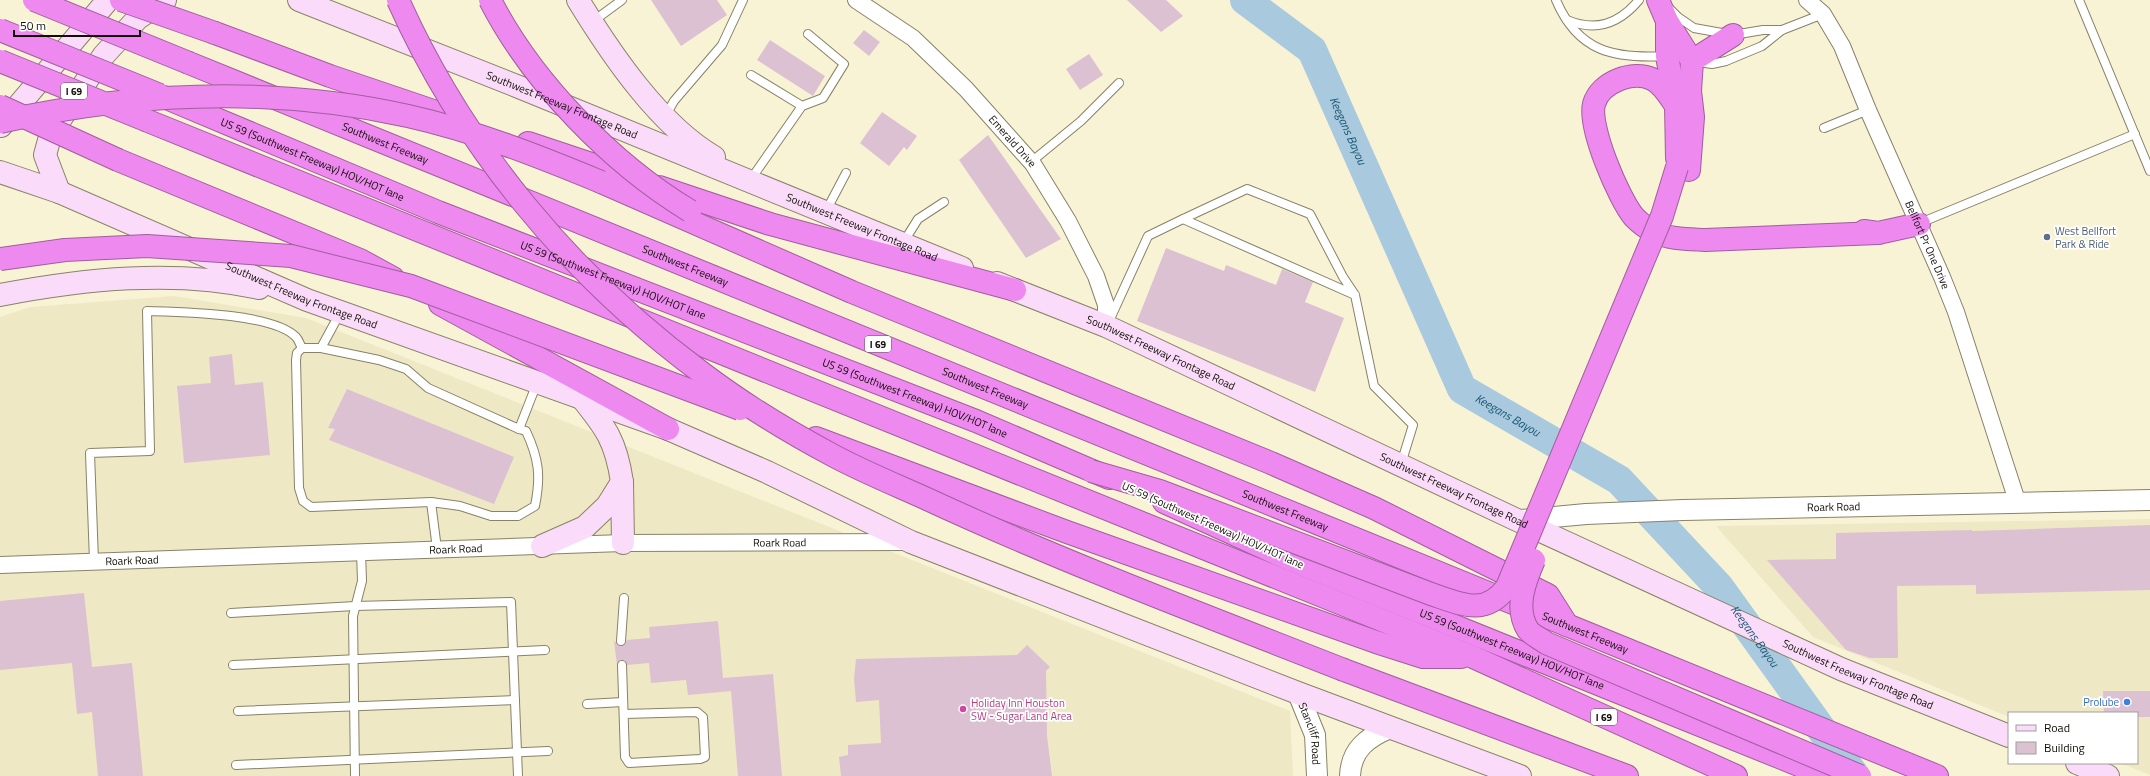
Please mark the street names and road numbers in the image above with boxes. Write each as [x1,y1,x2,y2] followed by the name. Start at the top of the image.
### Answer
[484,67,640,143] street label: Southwest Freeway Frontage Road
[61,83,87,99] road number: I 69
[985,112,1041,171] street label: Emerald Drive
[218,114,407,205] street label: US 59 (Southwest Freeway) HOV/HOT lane
[340,118,432,168] street label: Southwest Freeway
[784,189,940,265] street label: Southwest Freeway Frontage Road
[1901,198,1954,292] street label: Bellfort Pr One Drive
[518,237,709,323] street label: US 59 (Southwest Freeway) HOV/HOT lane
[640,241,732,290] street label: Southwest Freeway
[223,258,380,333] street label: Southwest Freeway Frontage Road
[1084,311,1238,394] street label: Southwest Freeway Frontage Road
[865,336,891,352] road number: I 69
[820,354,1010,442] street label: US 59 (Southwest Freeway) HOV/HOT lane
[940,363,1032,413] street label: Southwest Freeway
[1377,448,1531,532] street label: Southwest Freeway Frontage Road
[1119,477,1307,573] street label: US 59 (Southwest Freeway) HOV/HOT lane
[1240,485,1332,535] street label: Southwest Freeway
[1807,498,1861,515] street label: Roark Road
[753,534,806,551] street label: Roark Road
[429,540,483,558] street label: Roark Road
[105,551,159,569] street label: Roark Road
[1417,605,1607,694] street label: US 59 (Southwest Freeway) HOV/HOT lane
[1540,608,1632,658] street label: Southwest Freeway
[1780,635,1936,713] street label: Southwest Freeway Frontage Road
[1295,700,1324,765] street label: Stancliff Road
[1591,709,1617,725] road number: I 69

